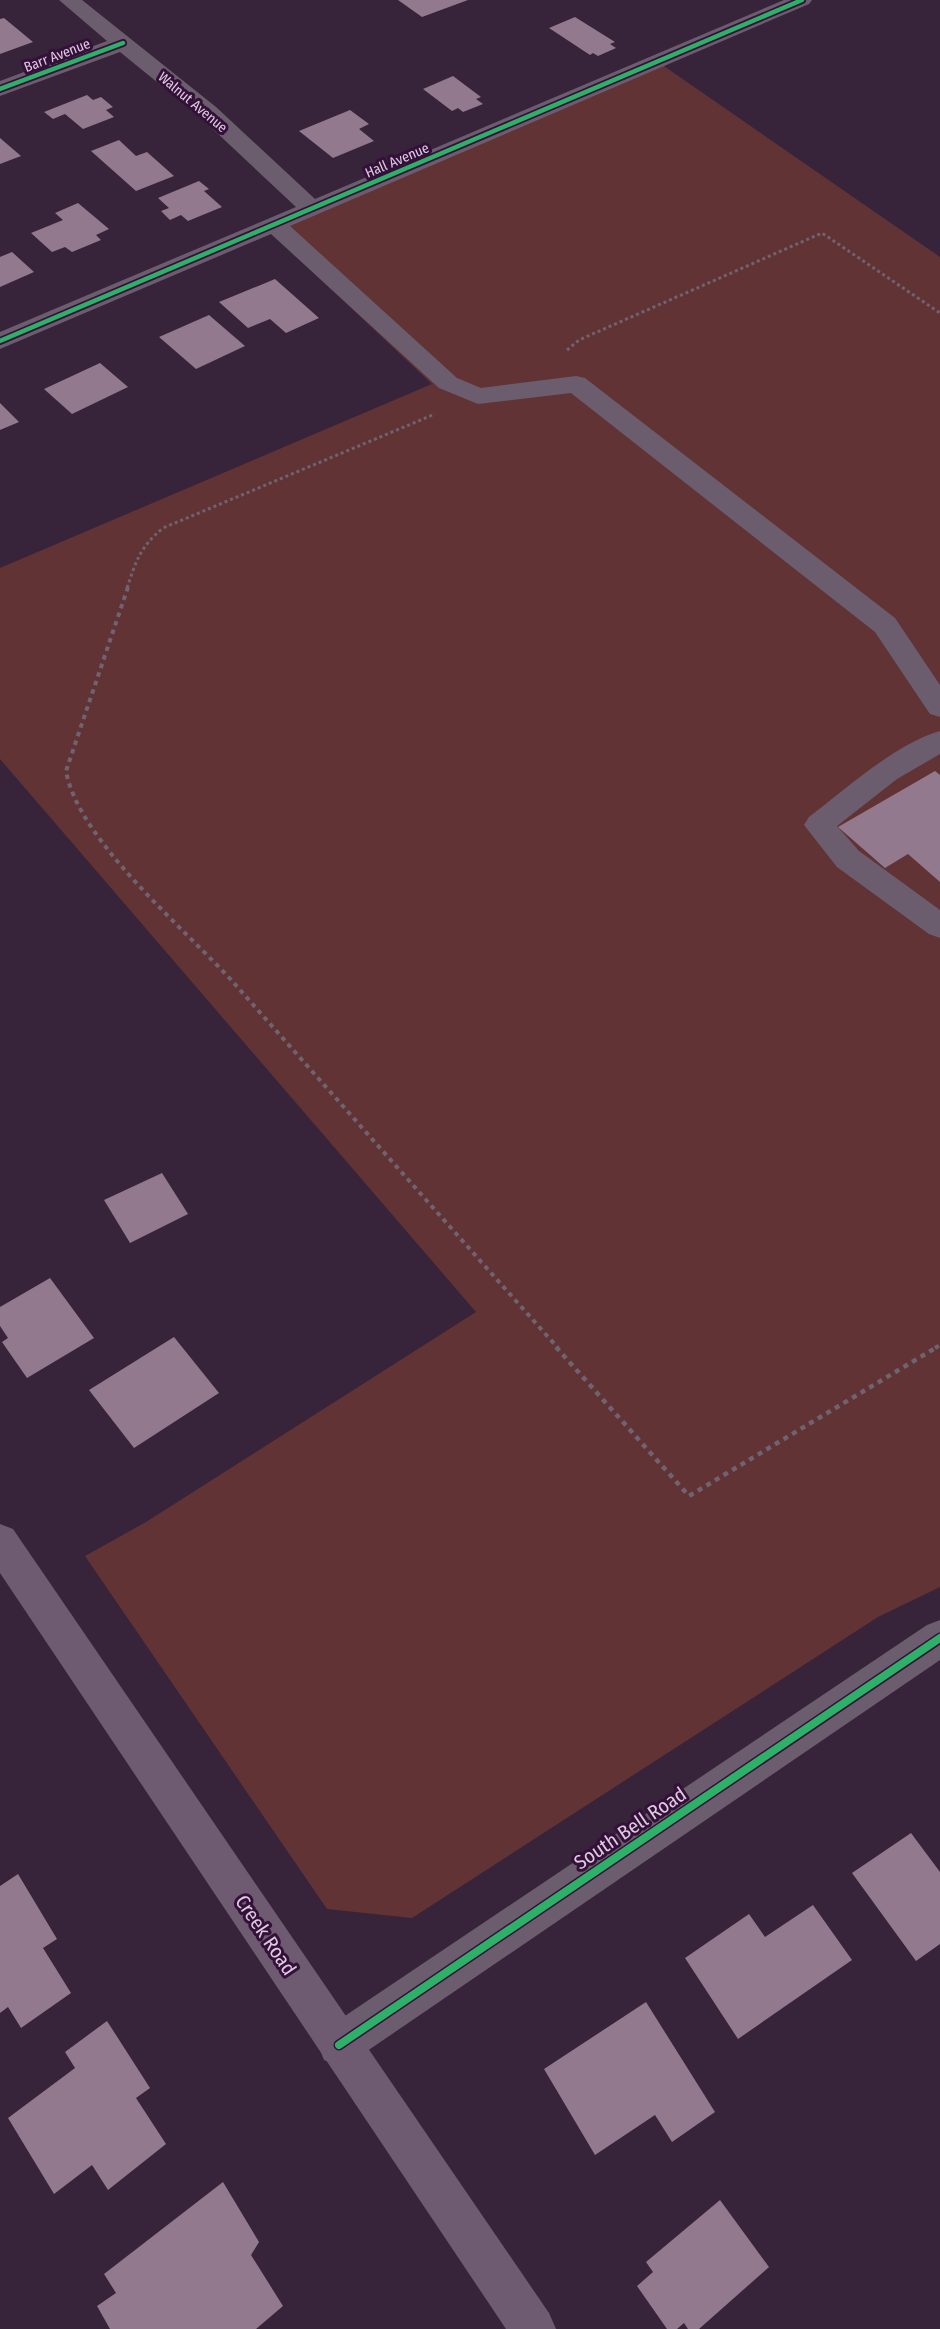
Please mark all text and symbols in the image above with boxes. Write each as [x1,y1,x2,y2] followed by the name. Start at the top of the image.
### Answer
[22,35,93,76] street label: Barr Avenue
[155,69,231,136] street label: Walnut Avenue
[363,139,432,182] street label: Hall Avenue
[569,1782,691,1874] street label: South Bell Road
[230,1890,302,1980] street label: Creek Road

